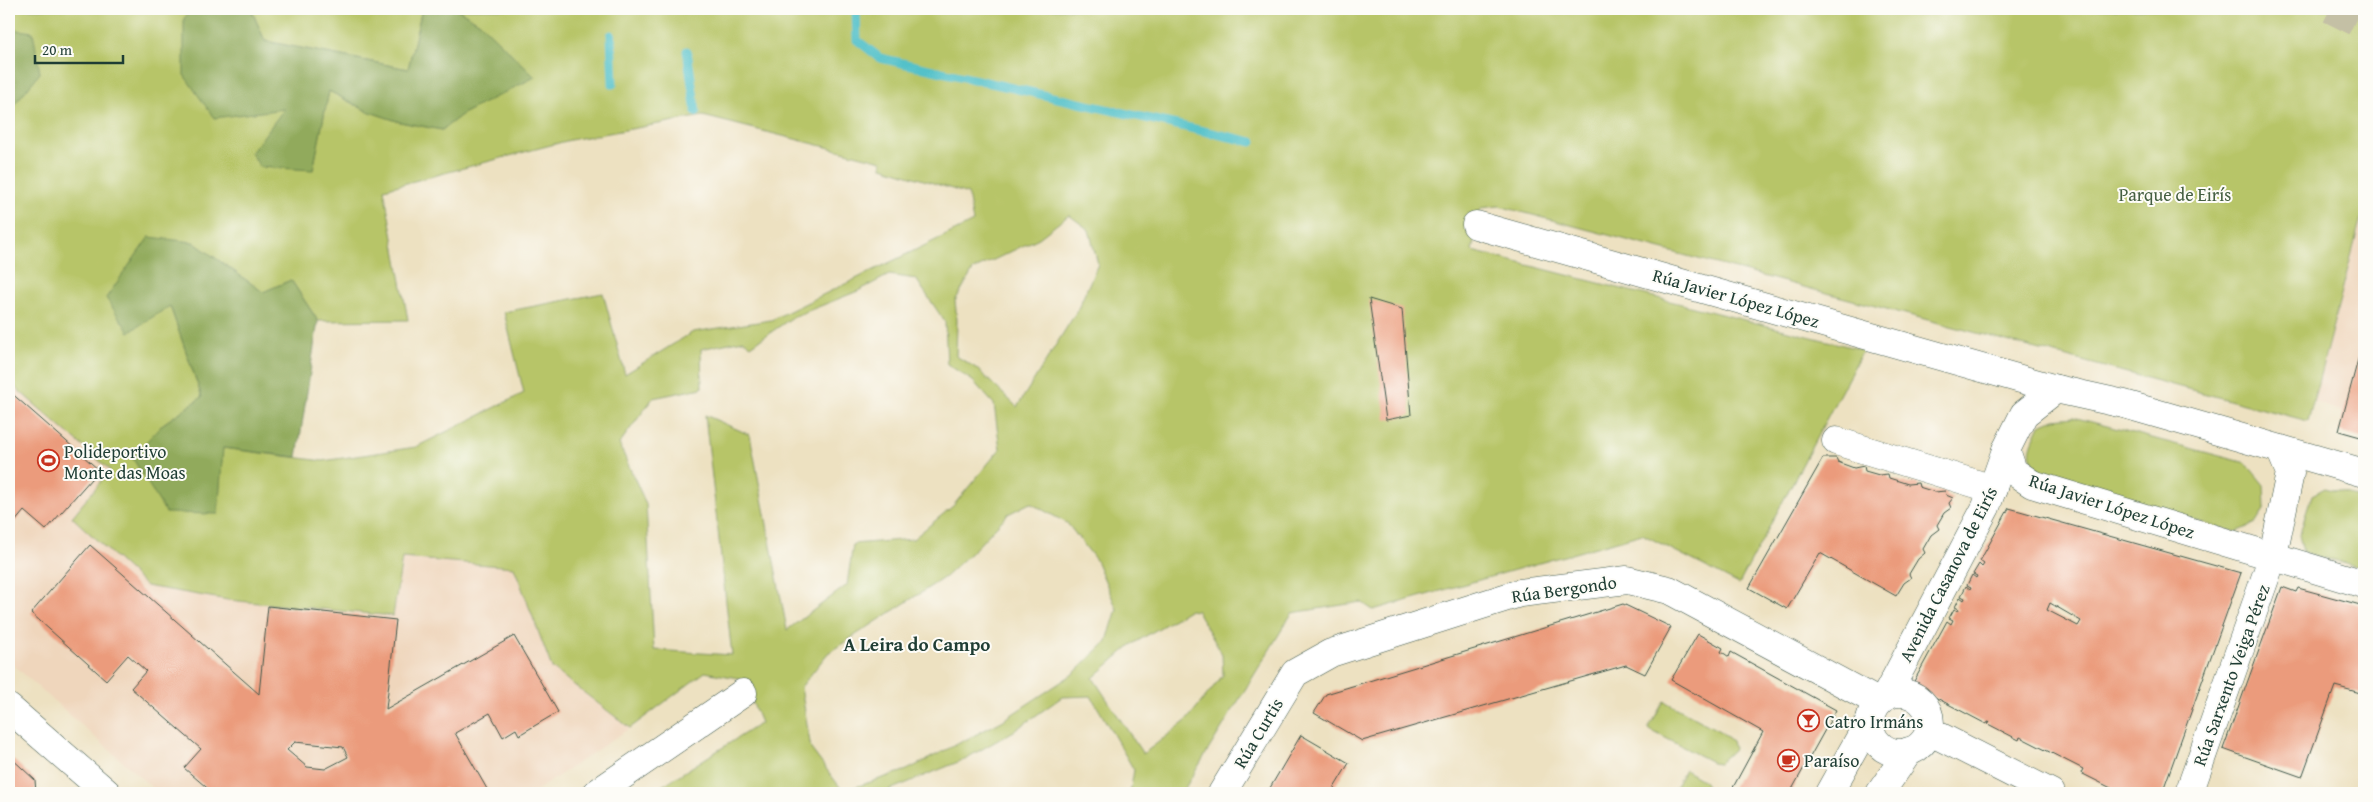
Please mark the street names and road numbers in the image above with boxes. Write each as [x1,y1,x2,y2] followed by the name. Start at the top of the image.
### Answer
[1649,261,1823,335] street label: Rúa Javier López López
[2026,467,2198,545] street label: Rúa Javier López López
[1892,481,2004,667] street label: Avenida Casanova de Eirís
[1510,568,1618,610] street label: Rúa Bergondo
[2186,580,2276,770] street label: Rúa Sarxento Veiga Pérez
[1226,693,1290,773] street label: Rúa Curtis

